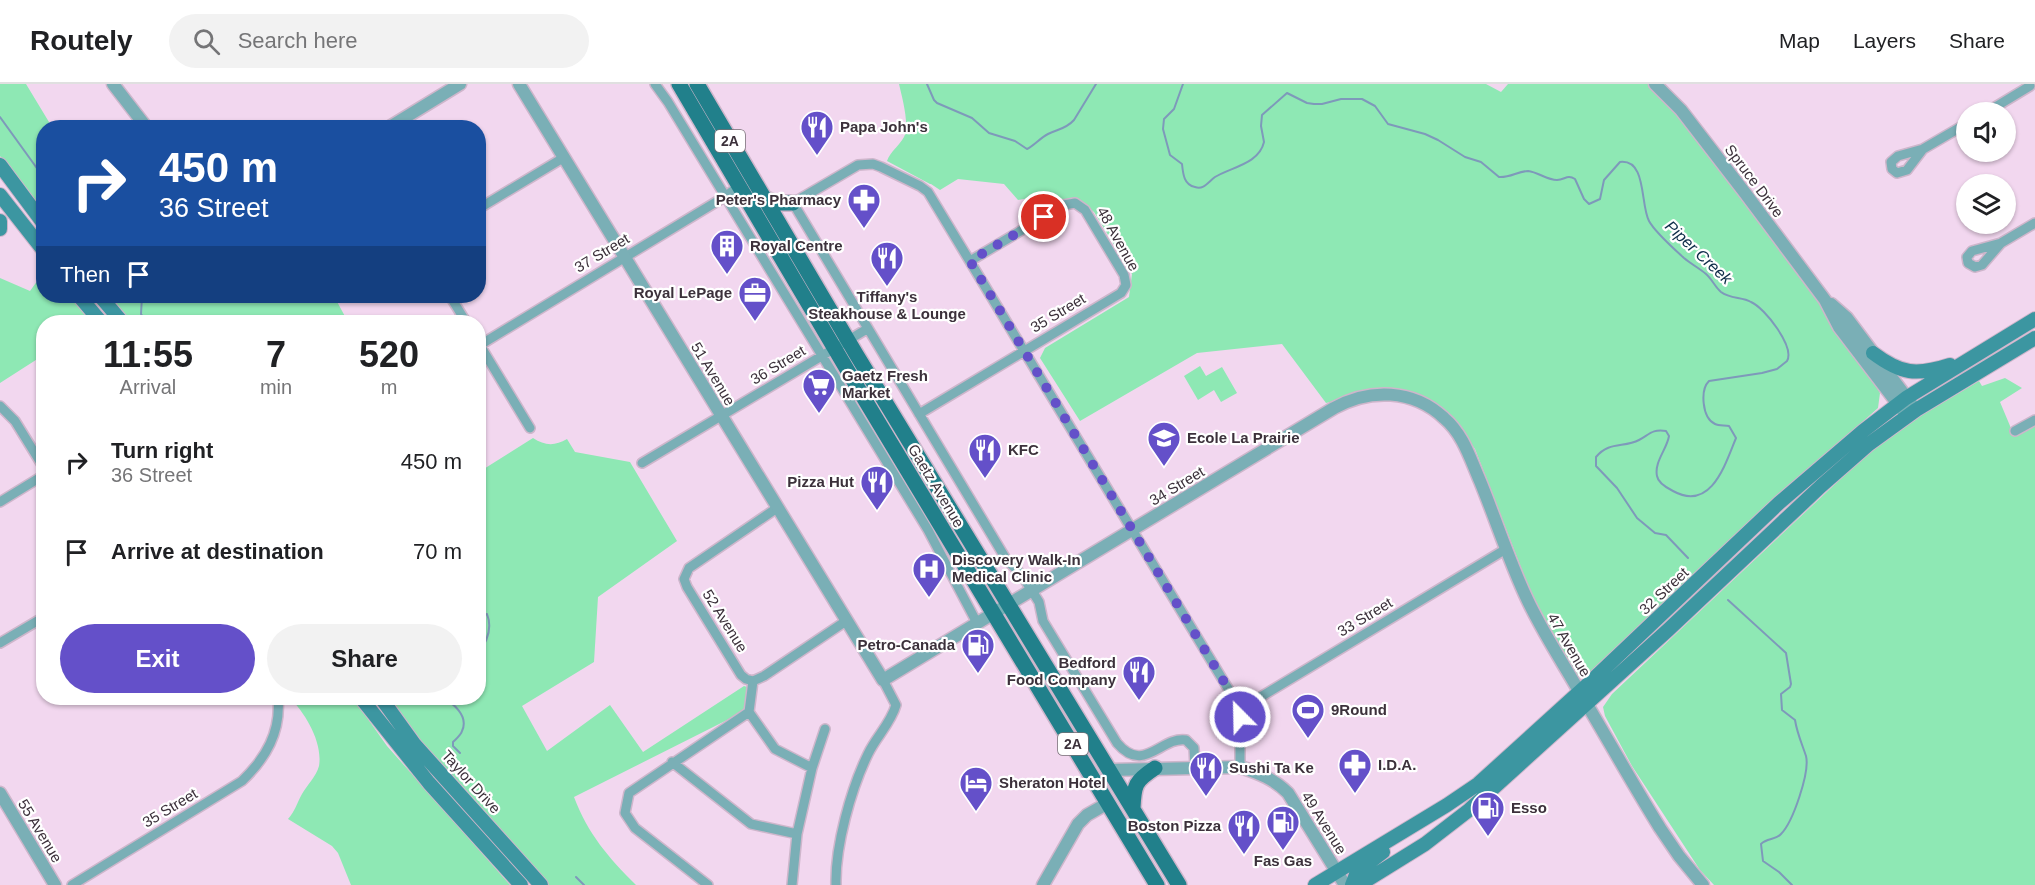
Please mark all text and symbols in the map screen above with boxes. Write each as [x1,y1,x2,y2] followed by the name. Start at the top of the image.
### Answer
[169,14,589,68] search box
[30,25,133,56] text: Routely
[190,25,223,58] icon: search
[238,28,358,53] text: Search here
[1779,29,1820,52] text: Map
[1853,29,1916,52] text: Layers
[1949,29,2005,52] text: Share
[1956,102,2016,234] map controls
[1956,102,2016,162] button: sound
[799,109,835,156] restaurant icon: Papa John's
[840,118,928,135] place label: Papa John's
[715,130,745,152] road number: 2A
[1722,141,1787,220] street label: Spruce Drive
[60,144,138,222] icon: right
[159,144,278,191] text: 450 m
[1956,174,2016,234] button: layers
[846,182,882,229] pharmacy icon: Peter's Pharmacy
[716,191,842,208] place label: Peter's Pharmacy
[1018,191,1069,242] pin
[159,193,269,223] text: 36 Street
[1027,200,1060,233] icon: arrive
[1094,204,1143,274] street label: 48 Avenue
[1662,217,1736,288] water label: Piper Creek
[709,228,745,275] building icon: Royal Centre
[571,229,633,276] street label: 37 Street
[750,237,843,254] place label: Royal Centre
[869,240,905,287] restaurant icon: Tiffany's Steakhouse & Lounge
[122,258,155,291] icon: arrive
[60,262,110,287] text: Then
[737,275,773,322] office icon: Royal LePage
[634,284,732,301] place label: Royal LePage
[808,288,966,322] place label: Tiffany's Steakhouse & Lounge
[1027,289,1089,336] street label: 35 Street
[103,334,193,375] text: 11:55
[266,334,286,375] text: 7
[359,334,419,375] text: 520
[688,339,739,408] street label: 51 Avenue
[747,341,809,388] street label: 36 Street
[801,367,837,414] supermarket icon: Gaetz Fresh Market
[842,367,928,401] place label: Gaetz Fresh Market
[120,376,176,398] text: Arrival
[260,376,292,398] text: min
[381,376,397,398] text: m
[1146,420,1182,467] school or university icon: Ecole La Prairie
[1187,429,1300,446] place label: Ecole La Prairie
[967,432,1003,479] restaurant icon: KFC
[111,438,213,463] text: Turn right
[905,441,968,530] street label: Gaetz Avenue
[1008,441,1039,458] place label: KFC
[60,446,93,479] icon: right
[401,449,462,474] text: 450 m
[1146,462,1208,509] street label: 34 Street
[111,464,192,486] text: 36 Street
[859,464,895,511] restaurant icon: Pizza Hut
[787,473,854,490] place label: Pizza Hut
[60,536,93,569] icon: arrive
[111,539,324,564] text: Arrive at destination
[413,539,462,564] text: 70 m
[911,551,947,598] hospital icon: Discovery Walk-In Medical Clinic
[952,551,1081,585] place label: Discovery Walk-In Medical Clinic
[1636,563,1692,618] street label: 32 Street
[699,586,751,655] street label: 52 Avenue
[1334,593,1396,640] street label: 33 Street
[1544,610,1594,680] street label: 47 Avenue
[60,624,255,693] button: Exit
[267,624,462,693] button: Share
[960,627,996,674] fuel station icon: Petro-Canada
[857,636,956,653] place label: Petro-Canada
[1007,654,1117,688] place label: Bedford Food Company
[1121,654,1157,701] restaurant icon: Bedford Food Company
[1208,685,1272,749] position arrow
[1290,692,1326,739] sports icon: 9Round
[1331,701,1387,718] place label: 9Round
[1058,733,1088,755] road number: 2A
[439,747,504,817] street label: Taylor Drive
[1337,747,1373,794] pharmacy icon: I.D.A.
[1188,750,1224,797] restaurant icon: Sushi Ta Ke
[1378,756,1416,773] place label: I.D.A.
[1229,759,1314,776] place label: Sushi Ta Ke
[958,765,994,812] hotel icon: Sheraton Hotel
[999,774,1106,791] place label: Sheraton Hotel
[139,784,201,831] street label: 35 Street
[1298,788,1350,857] street label: 49 Avenue
[1470,790,1506,837] fuel station icon: Esso
[15,796,66,865] street label: 55 Avenue
[1511,799,1547,816] place label: Esso
[1265,804,1301,851] fuel station icon: Fas Gas
[1226,808,1262,855] restaurant icon: Boston Pizza
[1128,817,1222,834] place label: Boston Pizza
[1254,852,1312,869] place label: Fas Gas

